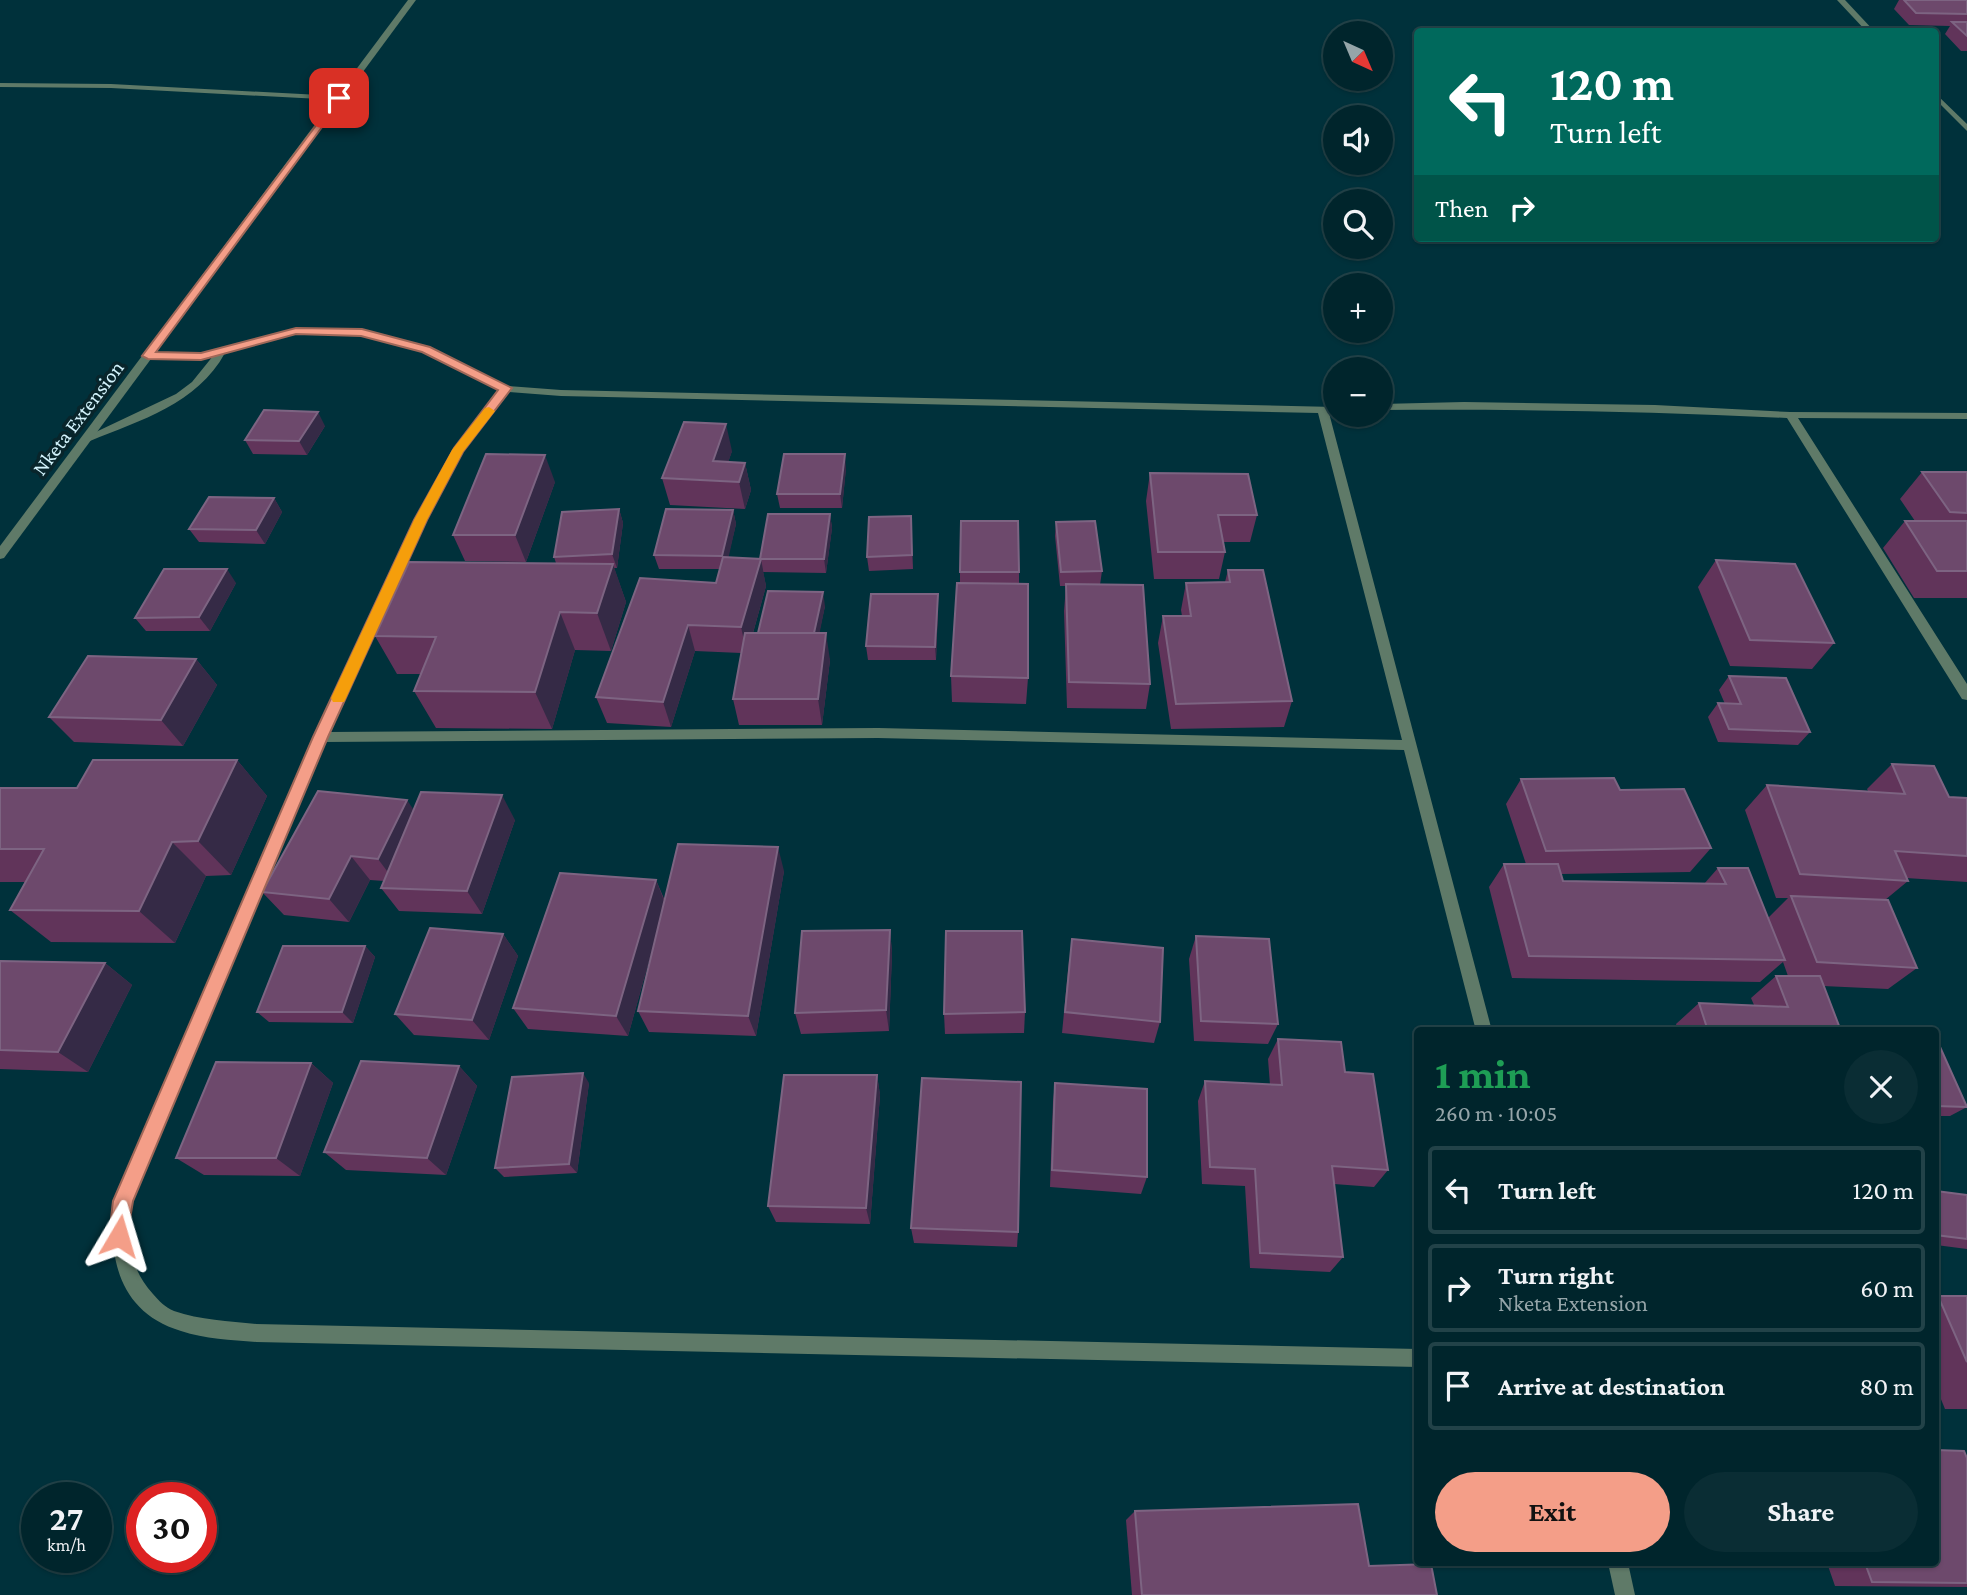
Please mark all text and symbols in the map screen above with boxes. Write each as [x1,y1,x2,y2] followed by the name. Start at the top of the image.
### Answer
[1323,21,1393,91] north arrow
[1323,21,1393,427] map controls
[1435,56,1526,147] icon: left
[1550,56,1674,111] text: 120 m
[309,68,369,128] pin
[320,79,358,117] icon: arrive
[1323,105,1393,175] button: sound
[1550,114,1661,150] text: Turn left
[1323,189,1393,259] button: search
[1503,189,1541,227] icon: right
[1435,194,1489,223] text: Then
[1323,273,1393,343] button: +
[27,356,129,480] street label: Nketa Extension
[1323,357,1393,427] button: −
[1435,1050,1531,1097] text: 1 min
[1844,1050,1918,1124] button: close
[1435,1100,1557,1126] text: 260 m · 10:05
[1439,1171,1477,1209] icon: left
[1498,1176,1596,1205] text: Turn left
[1853,1176,1914,1205] text: 120 m
[82,1199,156,1273] position arrow
[1498,1261,1614,1290] text: Turn right
[1439,1269,1477,1307] icon: right
[1860,1274,1914,1303] text: 60 m
[1498,1290,1648,1316] text: Nketa Extension
[1439,1367,1477,1405] icon: arrive
[1498,1372,1725,1401] text: Arrive at destination
[1860,1372,1914,1401] text: 80 m
[1435,1472,1670,1552] button: Exit
[1684,1472,1918,1552] button: Share
[126,1482,217,1573] speed limit sign: 30
[50,1499,83,1538] text: 27
[47,1535,86,1555] text: km/h

